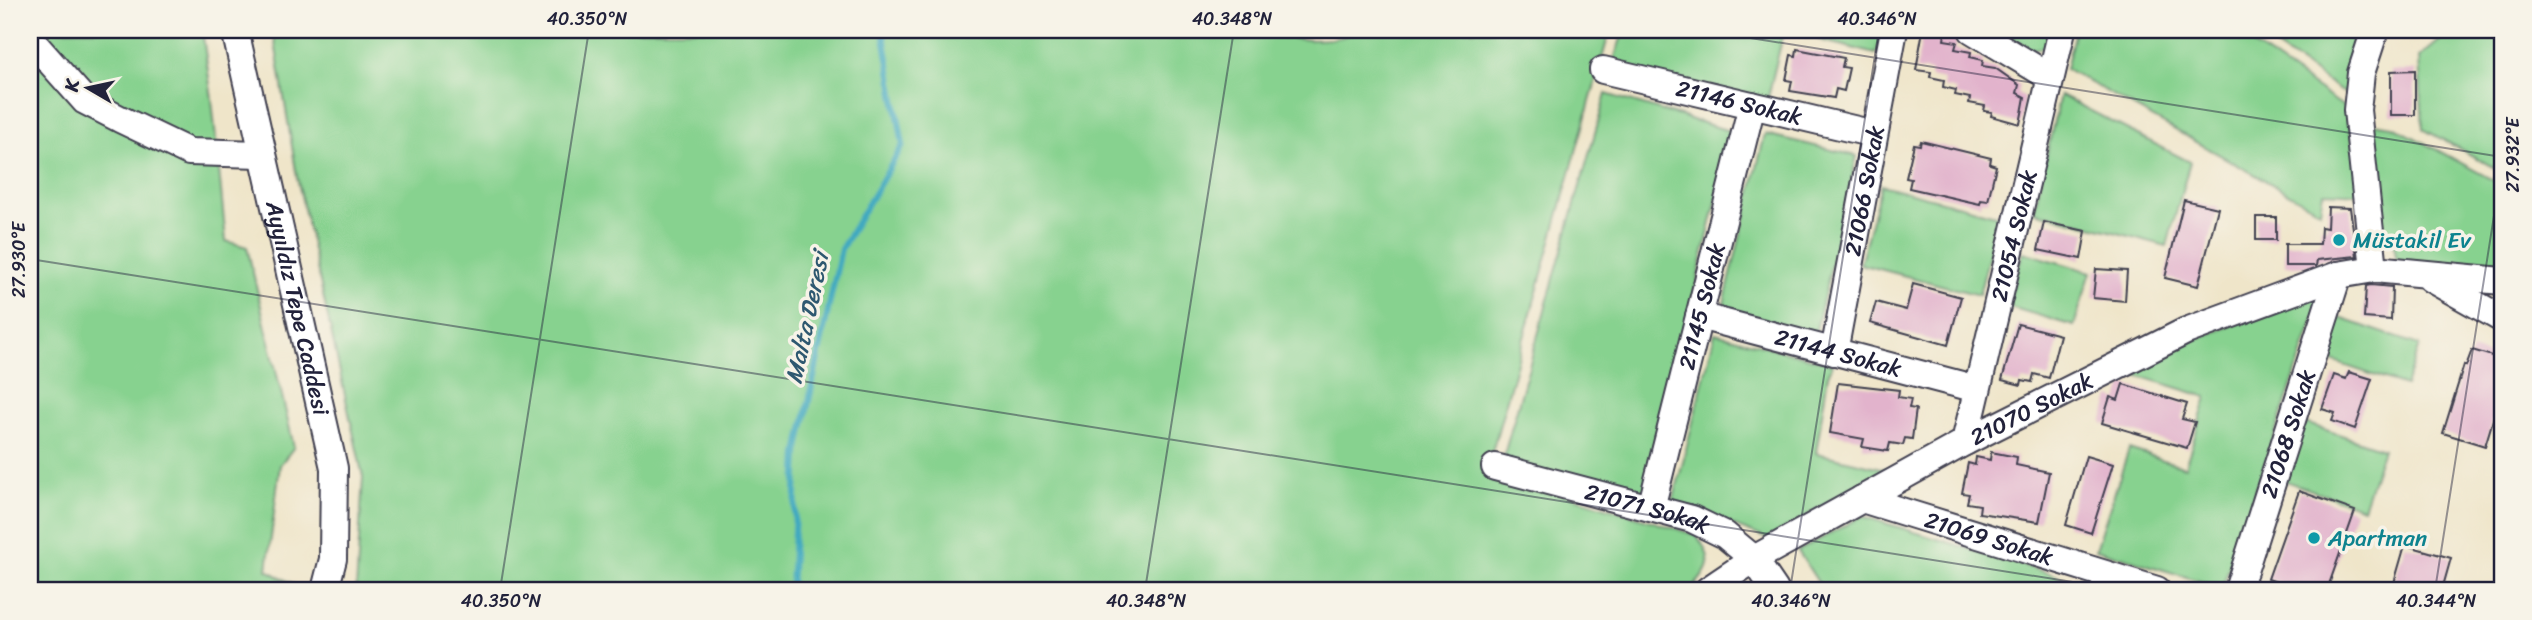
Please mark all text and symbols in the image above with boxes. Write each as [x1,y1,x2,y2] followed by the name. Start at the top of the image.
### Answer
[547,3,628,35] text: 40.350°N
[1192,3,1273,35] text: 40.348°N
[1837,3,1917,35] text: 40.346°N
[52,52,122,122] north arrow
[1672,67,1807,137] street label: 21146 Sokak
[54,76,89,95] text: K
[2497,116,2529,193] text: 27.932°E
[1832,122,1896,259] street label: 21066 Sokak
[1978,166,2049,306] street label: 21054 Sokak
[254,196,342,420] street label: Ayyıldız Tepe Caddesi
[2353,220,2472,261] place label: Müstakil Ev
[3,221,35,298] text: 27.930°E
[2331,232,2347,248] marker: Müstakil Ev
[1666,238,1737,374] street label: 21145 Sokak
[773,244,842,387] water label: Malta Deresi
[1770,316,1906,389] street label: 21144 Sokak
[1963,360,2100,457] street label: 21070 Sokak
[2248,364,2327,503] street label: 21068 Sokak
[1580,471,1718,546] street label: 21071 Sokak
[1919,499,2059,577] street label: 21069 Sokak
[2327,518,2427,559] place label: Apartman
[2306,530,2322,546] marker: Apartman
[461,585,542,617] text: 40.350°N
[1106,585,1187,617] text: 40.348°N
[1751,585,1831,617] text: 40.346°N
[2396,585,2477,617] text: 40.344°N

